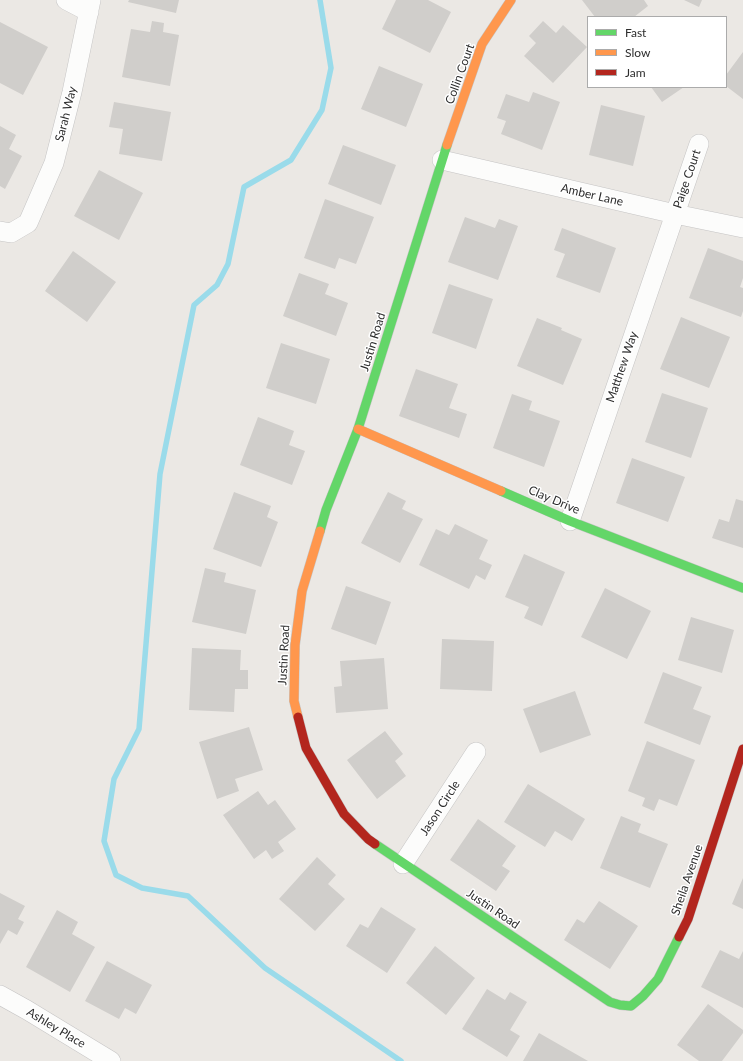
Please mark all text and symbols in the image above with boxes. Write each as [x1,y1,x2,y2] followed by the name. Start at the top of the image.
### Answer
[587,16,727,88] legend
[625,25,646,40] text: Fast
[442,42,478,106] street label: Collin Court
[625,45,650,60] text: Slow
[625,65,646,80] text: Jam
[52,85,80,143] street label: Sarah Way
[670,148,704,210] street label: Paige Court
[559,181,625,209] street label: Amber Lane
[357,311,389,373] street label: Justin Road
[603,330,641,404] street label: Matthew Way
[526,483,582,517] street label: Clay Drive
[275,624,293,686] street label: Justin Road
[417,778,463,838] street label: Jason Circle
[668,843,706,917] street label: Sheila Avenue
[464,886,522,932] street label: Justin Road
[24,1005,88,1051] street label: Ashley Place

